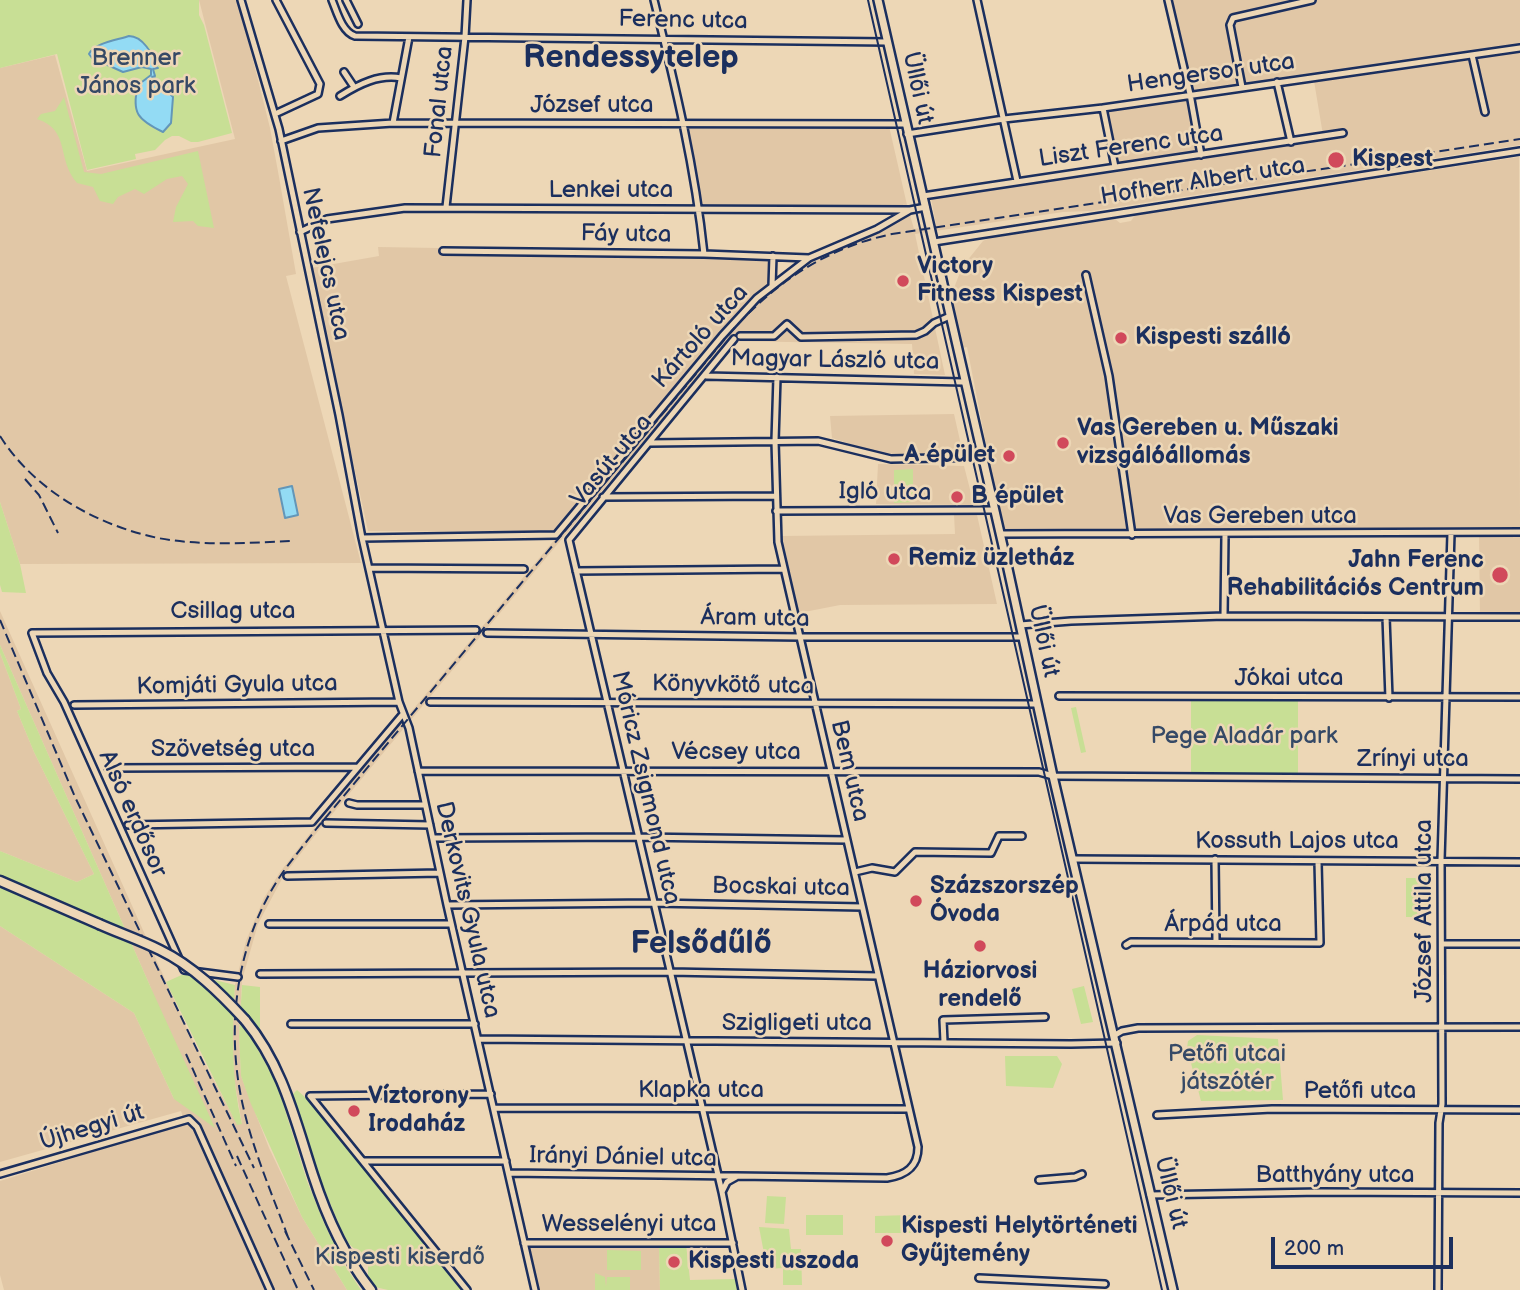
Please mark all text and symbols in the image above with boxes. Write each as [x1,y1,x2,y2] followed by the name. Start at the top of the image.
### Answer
[618,5,748,37] street label: Ferenc utca
[523,40,739,78] district label: Rendessytelep
[76,45,196,101] park label: Brenner János park
[420,45,460,159] street label: Fonal utca
[1125,48,1297,100] street label: Hengersor utca
[895,49,939,127] street label: Üllői út
[530,92,654,120] street label: József utca
[1037,120,1225,174] street label: Liszt Ferenc utca
[1352,146,1433,174] place label: Kispest
[1326,150,1346,170] marker: Kispest
[1099,152,1307,212] street label: Hofherr Albert utca
[549,177,673,205] street label: Lenkei utca
[295,185,355,343] street label: Nefelejcs utca
[580,220,672,250] street label: Fáy utca
[917,253,1083,309] place label: Victory Fitness Kispest
[895,273,911,289] marker: Victory Fitness Kispest
[647,279,755,395] street label: Kártoló utca
[1135,324,1291,352] place label: Kispesti szálló
[1113,330,1129,346] marker: Kispesti szálló
[730,345,940,377] street label: Magyar László utca
[565,409,659,513] street label: Vasút utca
[1077,415,1339,471] place label: Vas Gereben u. Műszaki vizsgálóállomás
[1055,435,1071,451] marker: Vas Gereben u. Műszaki vizsgálóállomás
[905,442,995,470] place label: A épület
[1001,448,1017,464] marker: A épület
[838,478,932,508] street label: Igló utca
[971,483,1064,511] place label: B épület
[949,489,965,505] marker: B épület
[1163,503,1357,531] street label: Vas Gereben utca
[908,545,1075,573] place label: Remiz üzletház
[1227,547,1484,603] place label: Jahn Ferenc Rehabilitációs Centrum
[886,551,902,567] marker: Remiz üzletház
[1490,565,1510,585] marker: Jahn Ferenc Rehabilitációs Centrum
[170,598,296,626] street label: Csillag utca
[1021,602,1065,680] street label: Üllői út
[700,604,810,634] street label: Áram utca
[1234,665,1344,693] street label: Jókai utca
[604,668,686,908] street label: Móricz Zsigmond utca
[136,670,338,702] street label: Komjáti Gyula utca
[652,670,814,702] street label: Könyvkötő utca
[823,717,875,825] street label: Bem utca
[1151,723,1337,751] park label: Pege Aladár park
[151,736,315,764] street label: Szövetség utca
[671,739,801,767] street label: Vécsey utca
[91,746,173,882] street label: Alsó erdősor
[1357,746,1469,774] street label: Zrínyi utca
[428,799,506,1021] street label: Derkovits Gyula utca
[1411,819,1439,1003] street label: József Attila utca
[1195,828,1399,856] street label: Kossuth Lajos utca
[712,872,850,904] street label: Bocskai utca
[930,873,1079,929] place label: Százszorszép Óvoda
[908,893,924,909] marker: Százszorszép Óvoda
[1164,911,1282,939] street label: Árpád utca
[630,926,772,964] district label: Felsődűlő
[972,938,988,954] marker: Háziorvosi rendelő
[923,958,1037,1014] place label: Háziorvosi rendelő
[722,1010,872,1038] street label: Szigligeti utca
[1168,1041,1286,1097] park label: Petőfi utcai játszótér
[638,1077,764,1105] street label: Klapka utca
[1304,1078,1416,1106] street label: Petőfi utca
[368,1083,469,1139] place label: Víztorony Irodaház
[36,1099,148,1157] street label: Újhegyi út
[346,1103,362,1119] marker: Víztorony Irodaház
[529,1142,717,1174] street label: Irányi Dániel utca
[1147,1154,1193,1232] street label: Üllői út
[1255,1162,1415,1190] street label: Batthyány utca
[541,1211,717,1239] street label: Wesselényi utca
[901,1213,1138,1269] place label: Kispesti Helytörténeti Gyűjtemény
[1275,1224,1457,1268] scale bar
[879,1233,895,1249] marker: Kispesti Helytörténeti Gyűjtemény
[1284,1236,1344,1261] text: 200 m
[314,1244,486,1272] park label: Kispesti kiserdő
[688,1248,859,1276] place label: Kispesti uszoda
[666,1254,682,1270] marker: Kispesti uszoda

